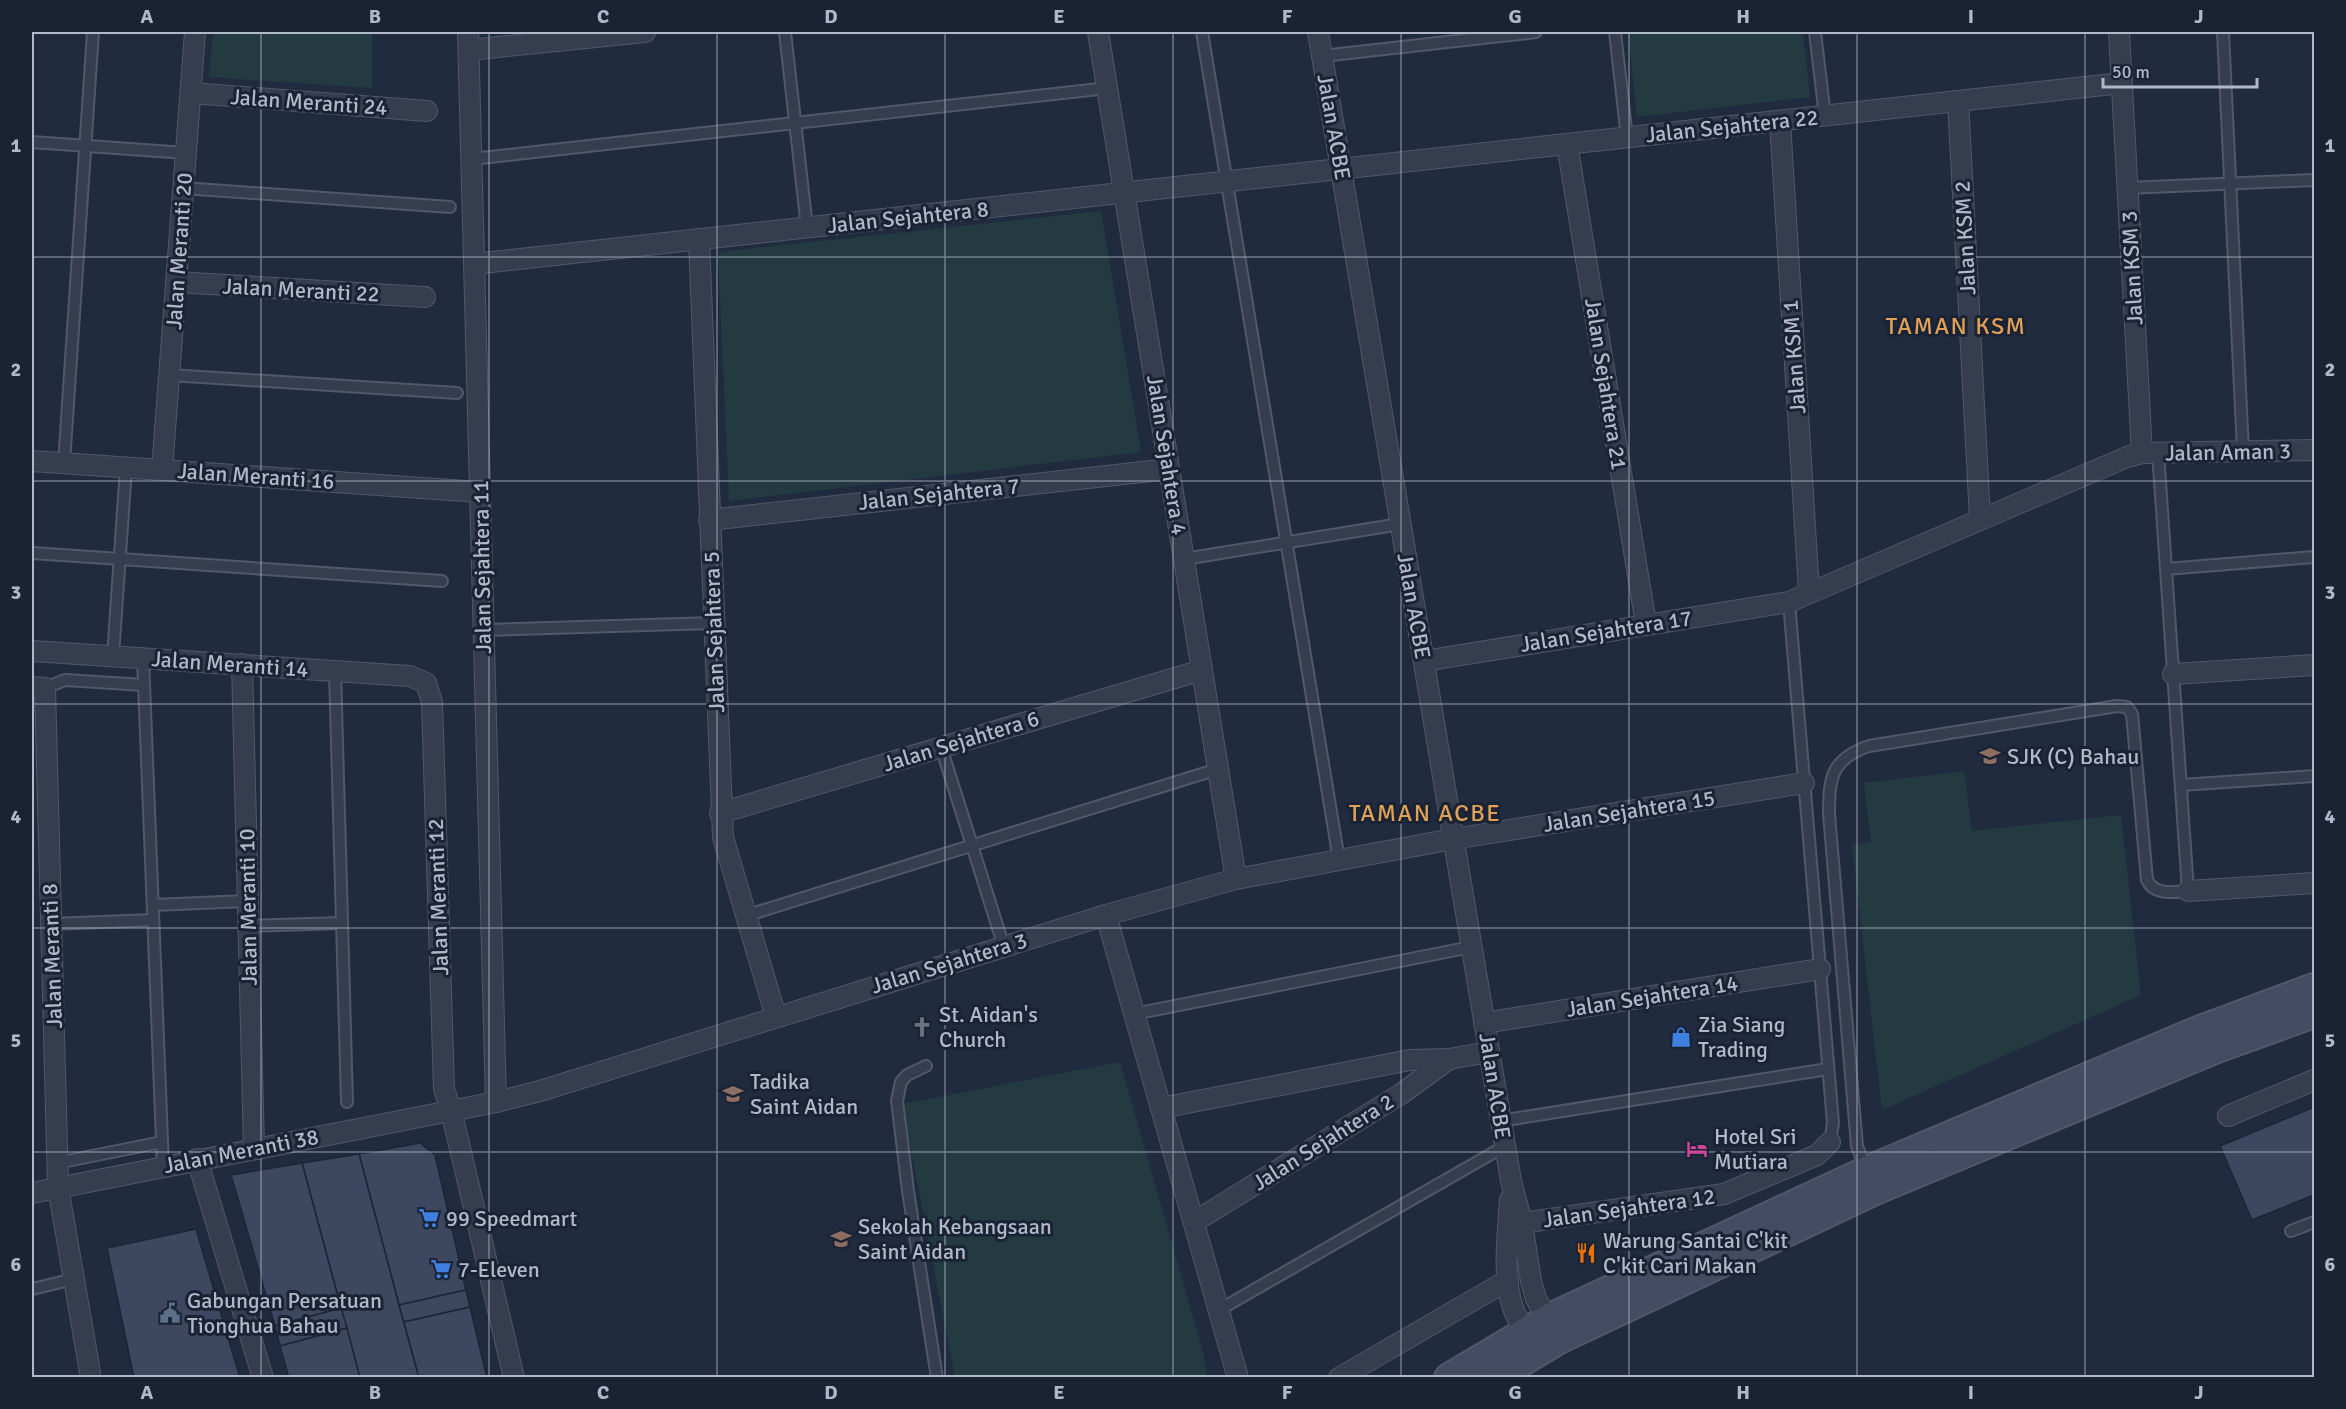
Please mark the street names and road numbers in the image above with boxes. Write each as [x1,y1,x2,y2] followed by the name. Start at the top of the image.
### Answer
[1311,72,1357,182] street label: Jalan ACBE
[230,83,388,121] street label: Jalan Meranti 24
[1644,104,1820,148] street label: Jalan Sejahtera 22
[160,172,198,330] street label: Jalan Meranti 20
[1949,180,1981,296] street label: Jalan KSM 2
[826,195,990,239] street label: Jalan Sejahtera 8
[2116,210,2148,326] street label: Jalan KSM 3
[222,272,380,308] street label: Jalan Meranti 22
[1579,296,1633,472] street label: Jalan Sejahtera 21
[1777,299,1811,415] street label: Jalan KSM 1
[1141,373,1193,537] street label: Jalan Sejahtera 4
[2165,437,2291,467] street label: Jalan Aman 3
[177,457,335,495] street label: Jalan Meranti 16
[857,472,1021,516] street label: Jalan Sejahtera 7
[467,480,497,654] street label: Jalan Sejahtera 11
[698,551,730,713] street label: Jalan Sejahtera 5
[1391,551,1437,661] street label: Jalan ACBE
[1518,604,1694,658] street label: Jalan Sejahtera 17
[151,645,309,683] street label: Jalan Meranti 14
[880,704,1042,778] street label: Jalan Sejahtera 6
[1541,784,1717,838] street label: Jalan Sejahtera 15
[422,818,454,976] street label: Jalan Meranti 12
[233,828,263,986] street label: Jalan Meranti 10
[36,883,68,1029] street label: Jalan Meranti 8
[868,926,1030,1000] street label: Jalan Sejahtera 3
[1564,969,1740,1023] street label: Jalan Sejahtera 14
[1473,1031,1517,1141] street label: Jalan ACBE
[1247,1088,1399,1196] street label: Jalan Sejahtera 2
[161,1123,321,1179] street label: Jalan Meranti 38
[1541,1183,1717,1233] street label: Jalan Sejahtera 12

